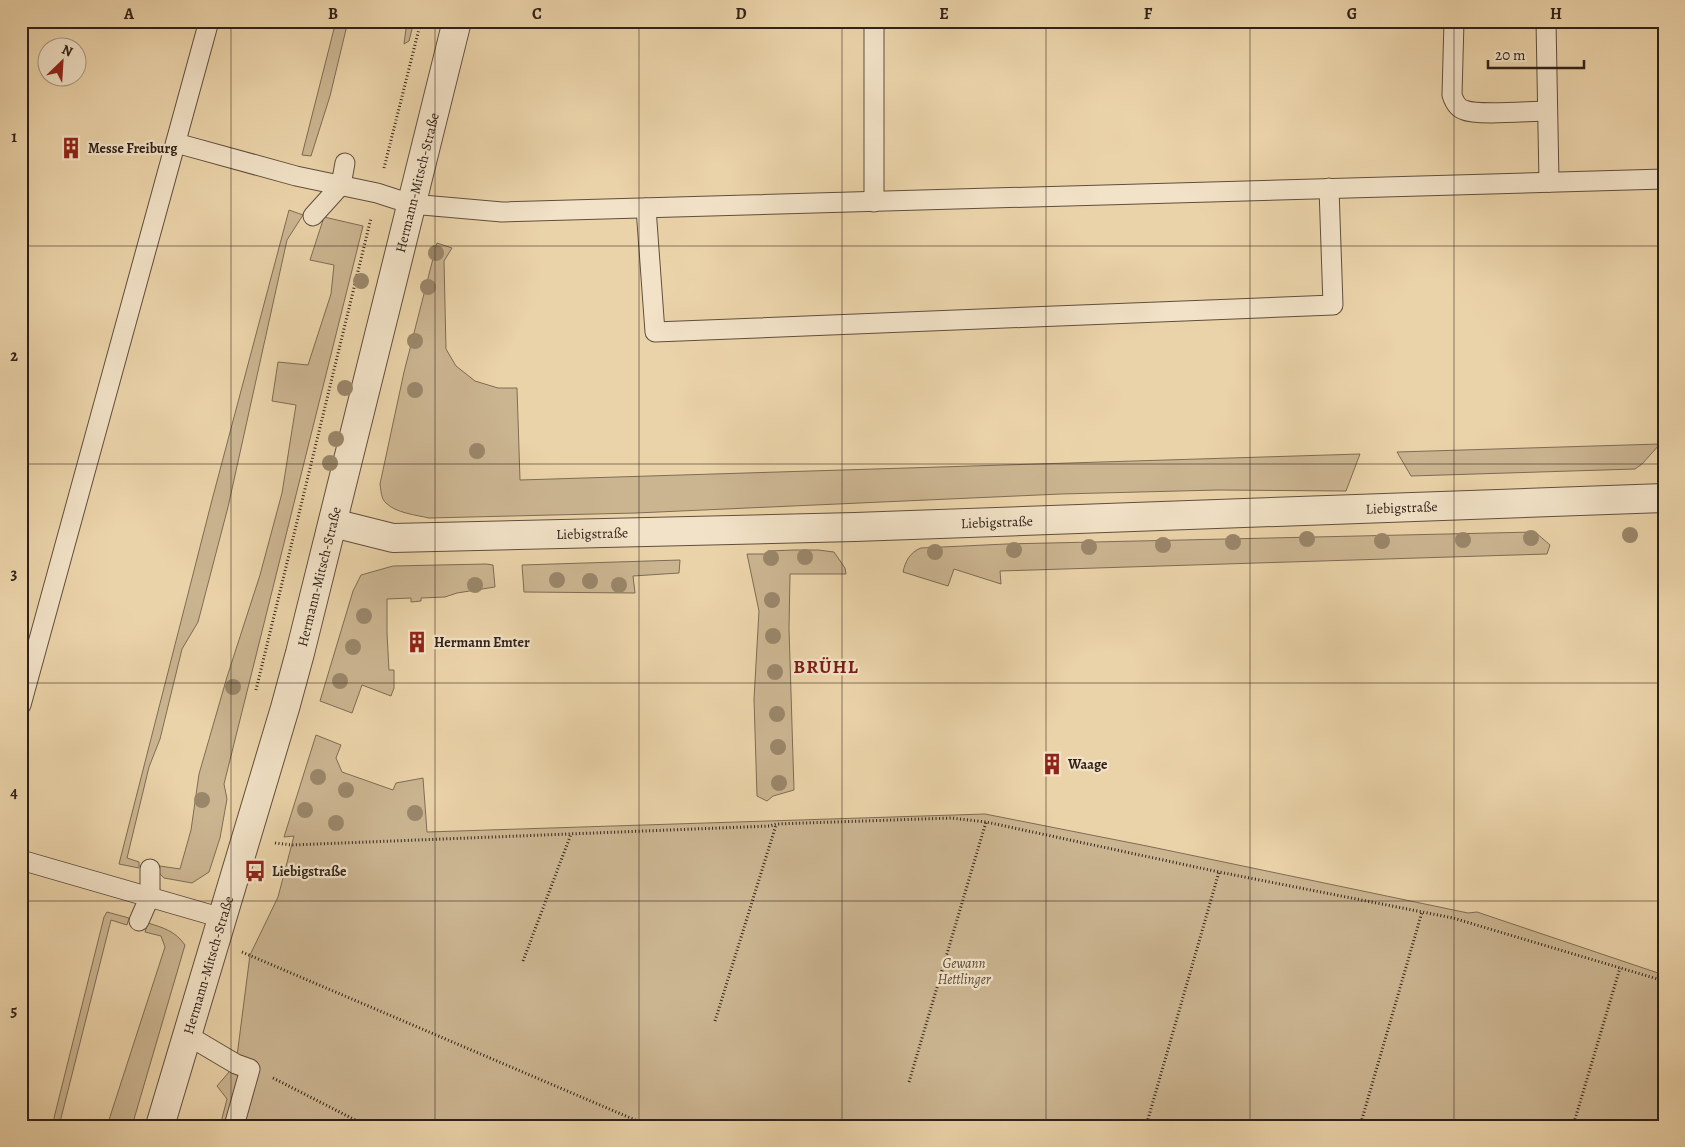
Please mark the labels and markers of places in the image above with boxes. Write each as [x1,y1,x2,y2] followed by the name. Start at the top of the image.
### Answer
[58,135,84,161] building icon: Messe Freiburg
[88,139,178,158] place label: Messe Freiburg
[404,629,430,655] building icon: Hermann Emter
[434,633,530,652] place label: Hermann Emter
[1039,751,1065,777] building icon: Waage
[1067,755,1108,774] place label: Waage
[242,858,268,884] bus stop icon: Liebigstraße
[272,862,347,881] place label: Liebigstraße

